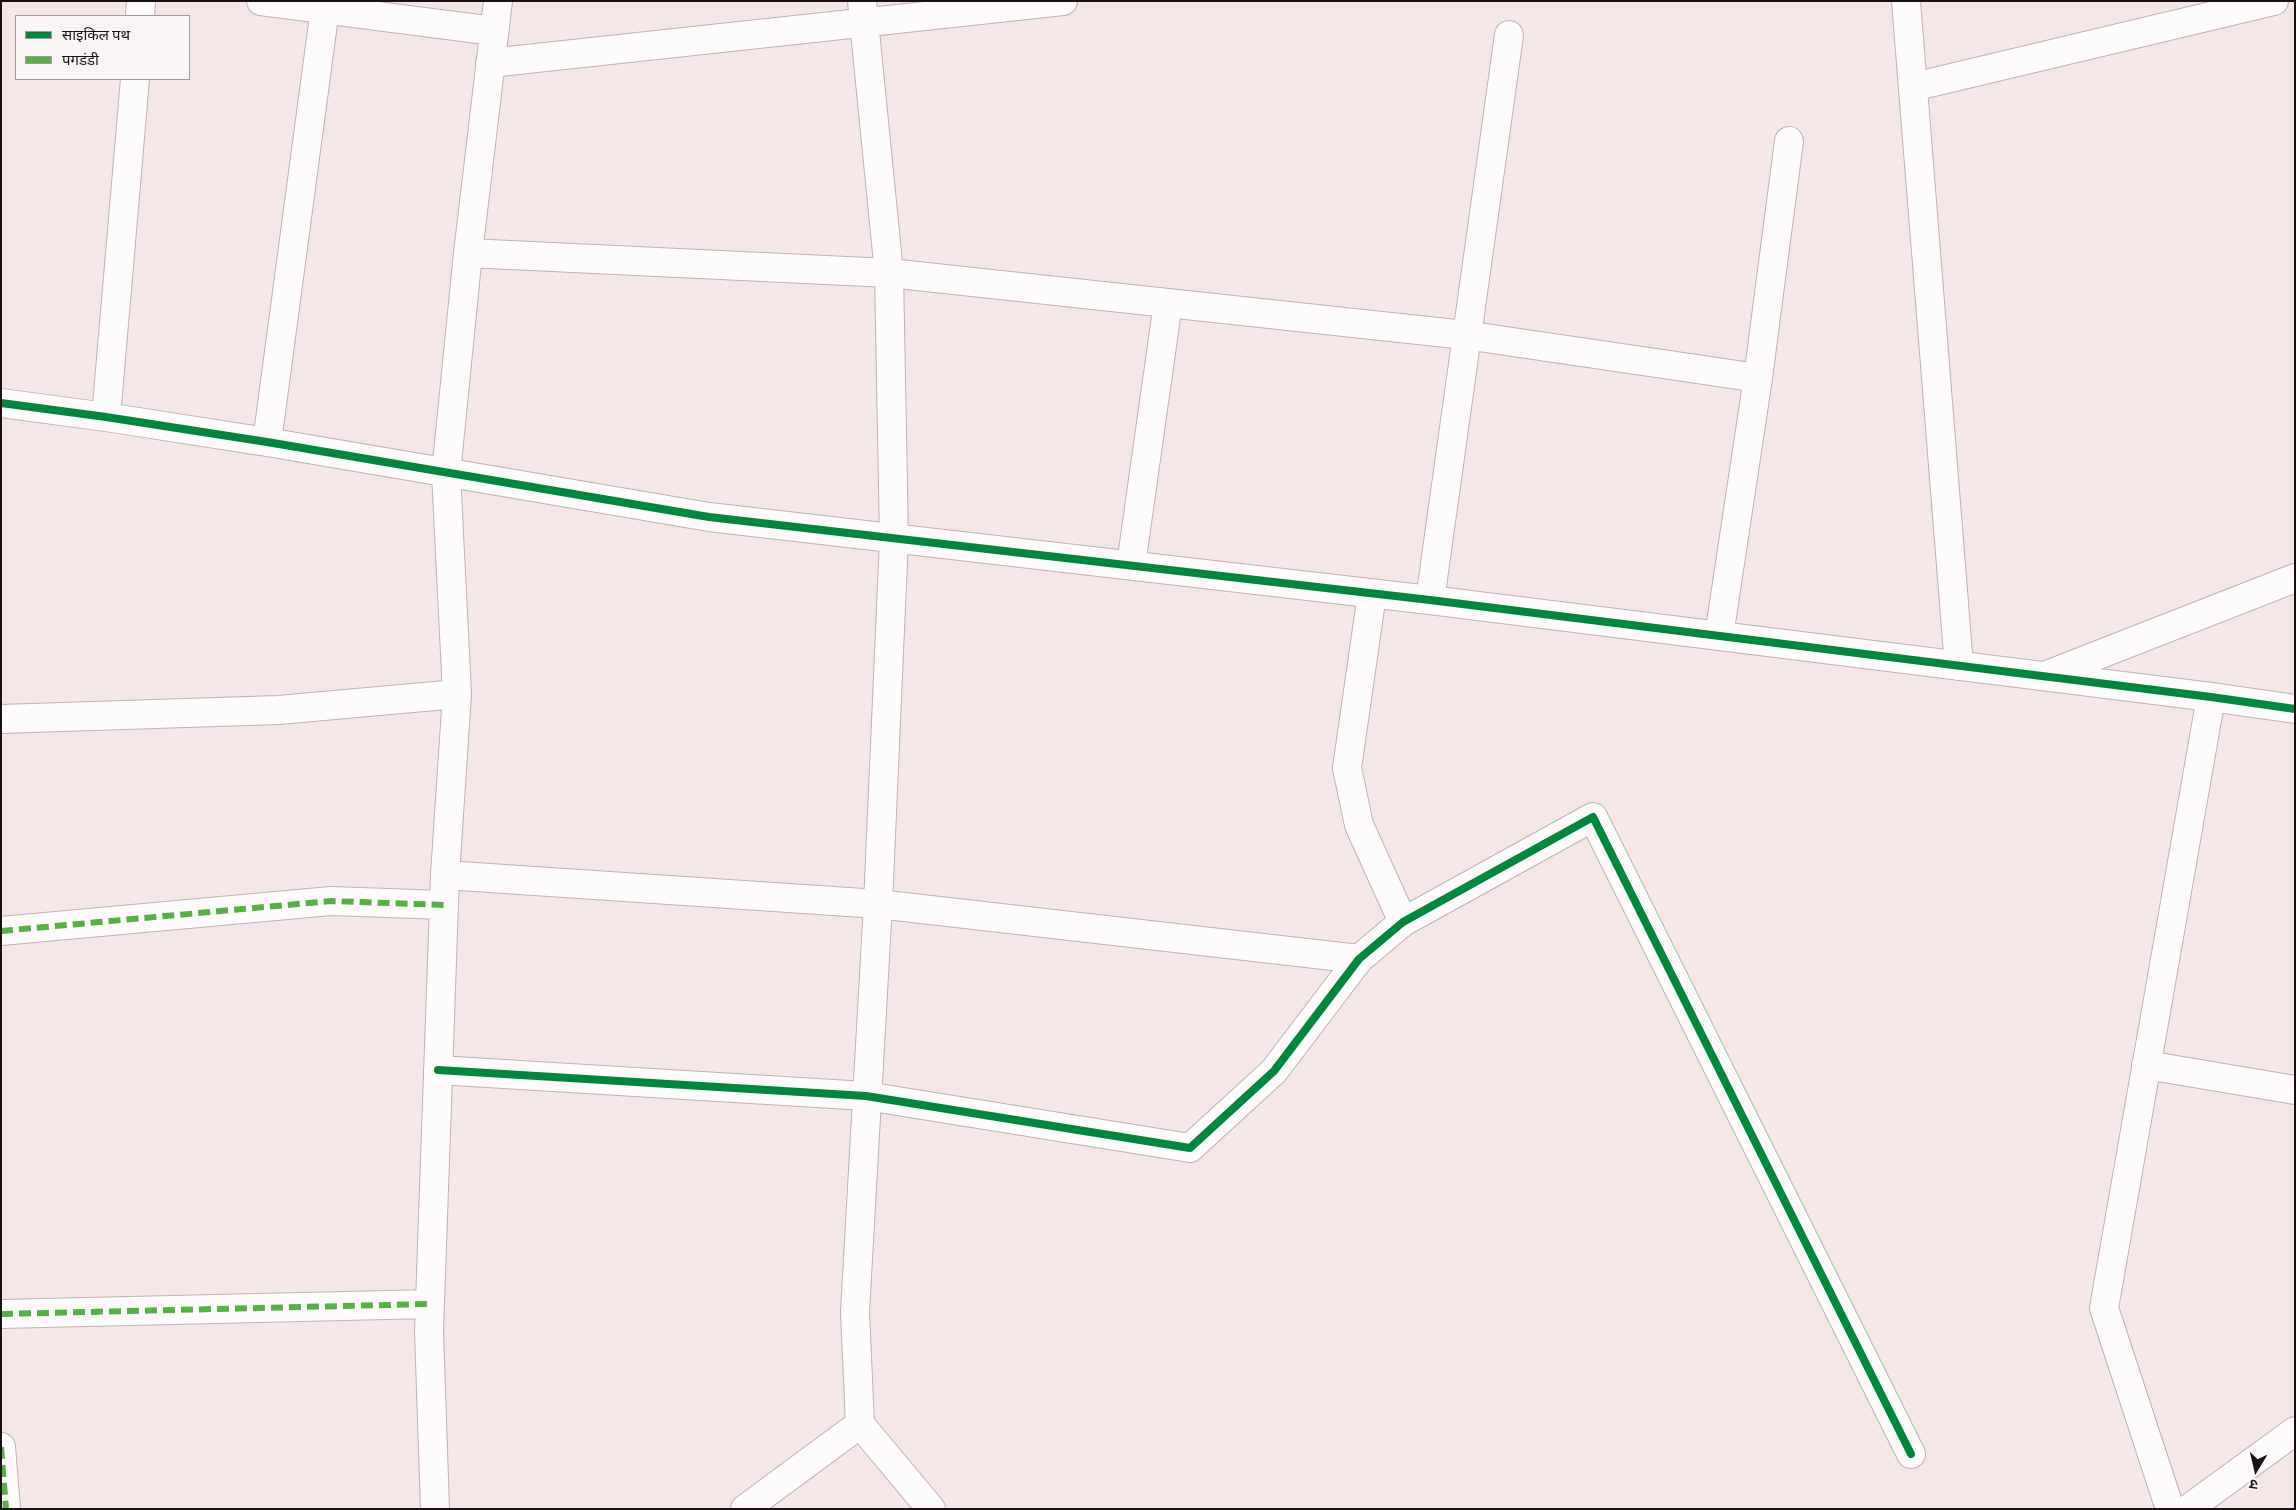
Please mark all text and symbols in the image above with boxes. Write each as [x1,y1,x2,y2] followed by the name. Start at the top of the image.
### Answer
[15,15,190,80] legend
[62,24,130,45] text: साइकिल पथ
[62,49,99,70] text: पगडंडी
[2231,1445,2281,1495] north arrow
[2248,1475,2259,1495] text: उ

